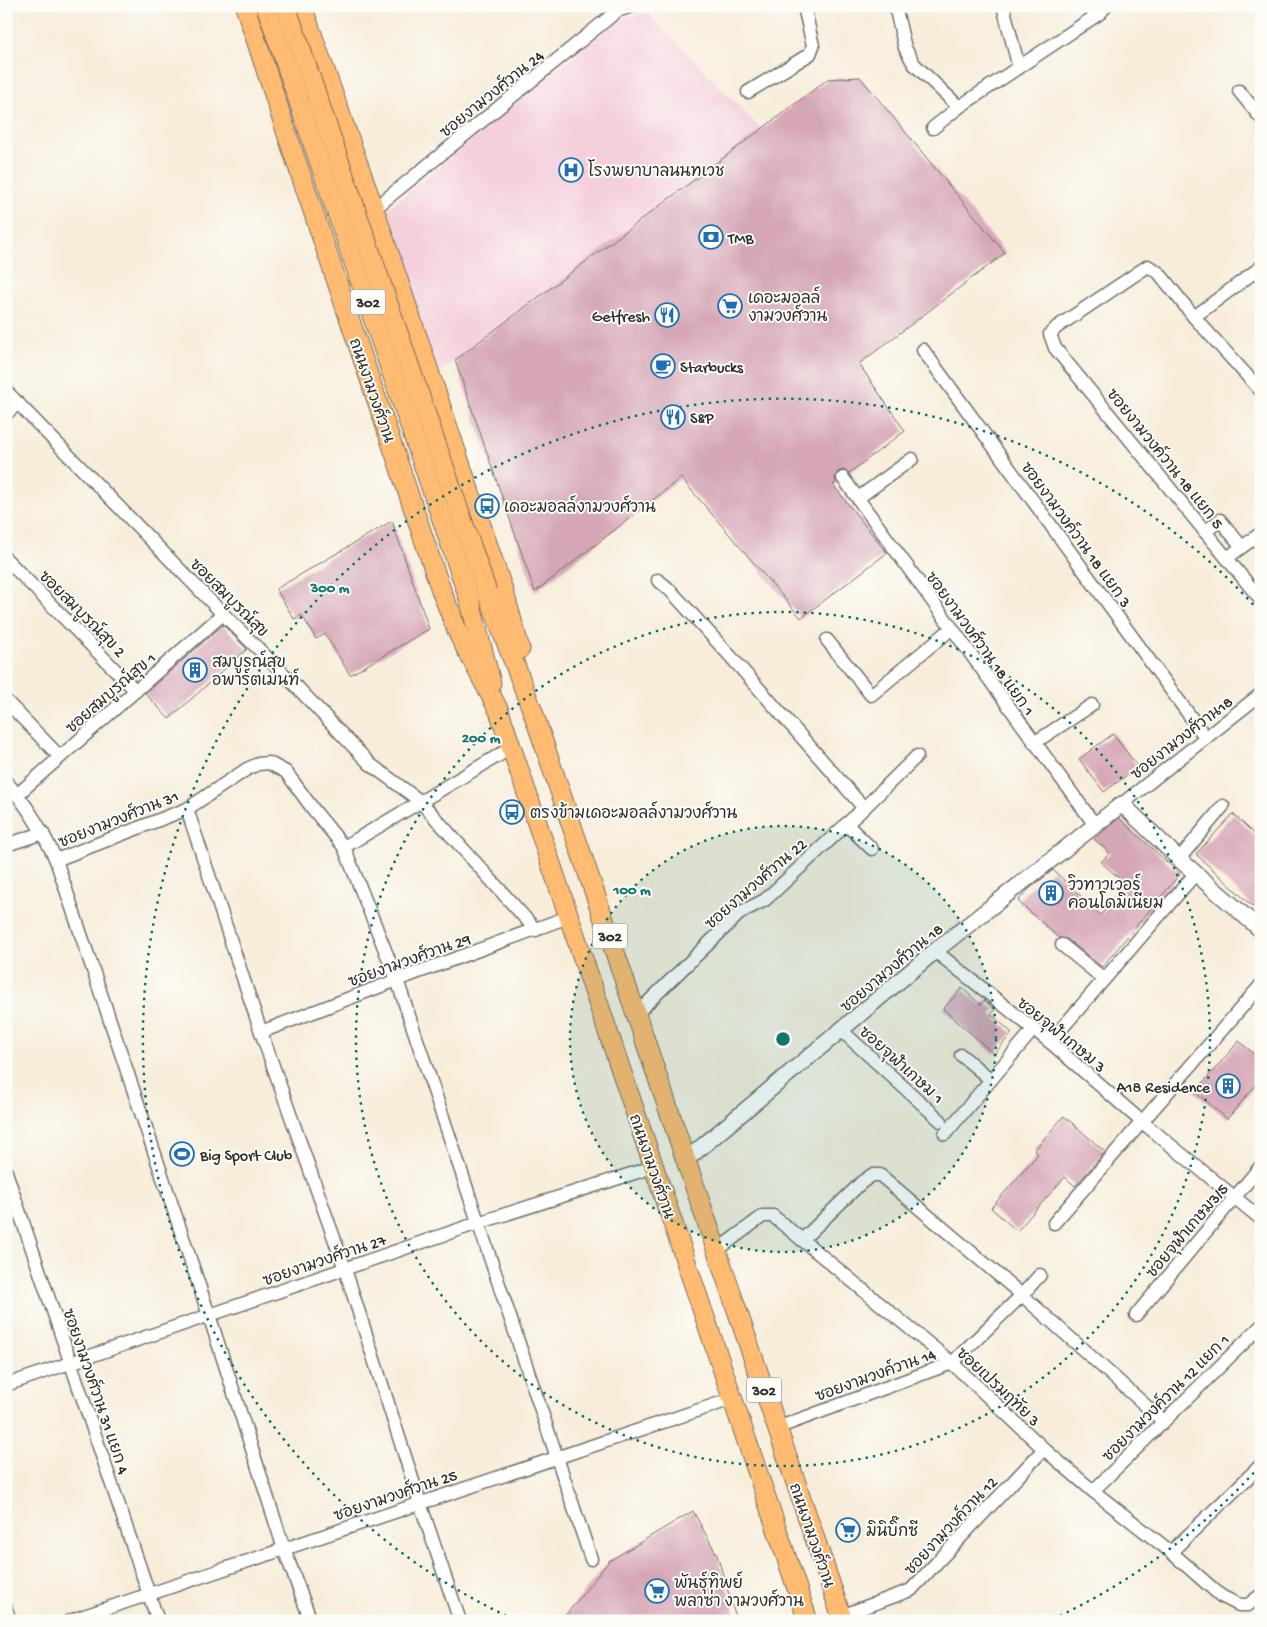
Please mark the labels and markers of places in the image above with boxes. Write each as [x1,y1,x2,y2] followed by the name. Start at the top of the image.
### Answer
[558,157,584,183] hospital icon: โรงพยาบาลนนทเวช
[588,159,724,183] place label: โรงพยาบาลนนทเวช
[698,224,724,250] bank icon: TMB
[727,231,754,250] place label: TMB
[748,286,828,328] place label: เดอะมอลล์ งามวงศ์วาน
[717,293,743,319] supermarket icon: เดอะมอลล์ งามวงศ์วาน
[654,302,680,328] restaurant icon: Getfresh
[592,309,650,328] place label: Getfresh
[650,353,676,379] cafe icon: Starbucks
[680,360,744,379] place label: Starbucks
[660,404,686,430] restaurant icon: S&P
[690,411,714,430] place label: S&P
[474,493,500,519] bus stop icon: เดอะมอลล์งามวงศ์วาน
[504,495,656,519] place label: เดอะมอลล์งามวงศ์วาน
[212,650,299,692] place label: สมบูรณ์สุข อพาร์ตเมนท์
[182,657,208,683] building icon: สมบูรณ์สุข อพาร์ตเมนท์
[499,799,525,825] bus stop icon: ตรงข้ามเดอะมอลล์งามวงศ์วาน
[530,801,737,825] place label: ตรงข้ามเดอะมอลล์งามวงศ์วาน
[1068,873,1164,915] place label: วิวทาวเวอร์ คอนโดมิเนียม
[1038,880,1064,906] building icon: วิวทาวเวอร์ คอนโดมิเนียม
[774,1030,792,1048] centre of rings
[1215,1073,1241,1099] building icon: A18 Residence
[1117,1080,1211,1099] place label: A18 Residence
[169,1141,195,1167] sports icon: Big Sport Club
[199,1148,293,1167] place label: Big Sport Club
[866,1516,918,1543] place label: มินิบิ๊กซี
[835,1517,861,1543] supermarket icon: มินิบิ๊กซี
[674,1571,804,1613] place label: พันธุ์ทิพย์ พลาซ่า งามวงศ์วาน
[644,1578,670,1604] supermarket icon: พันธุ์ทิพย์ พลาซ่า งามวงศ์วาน

